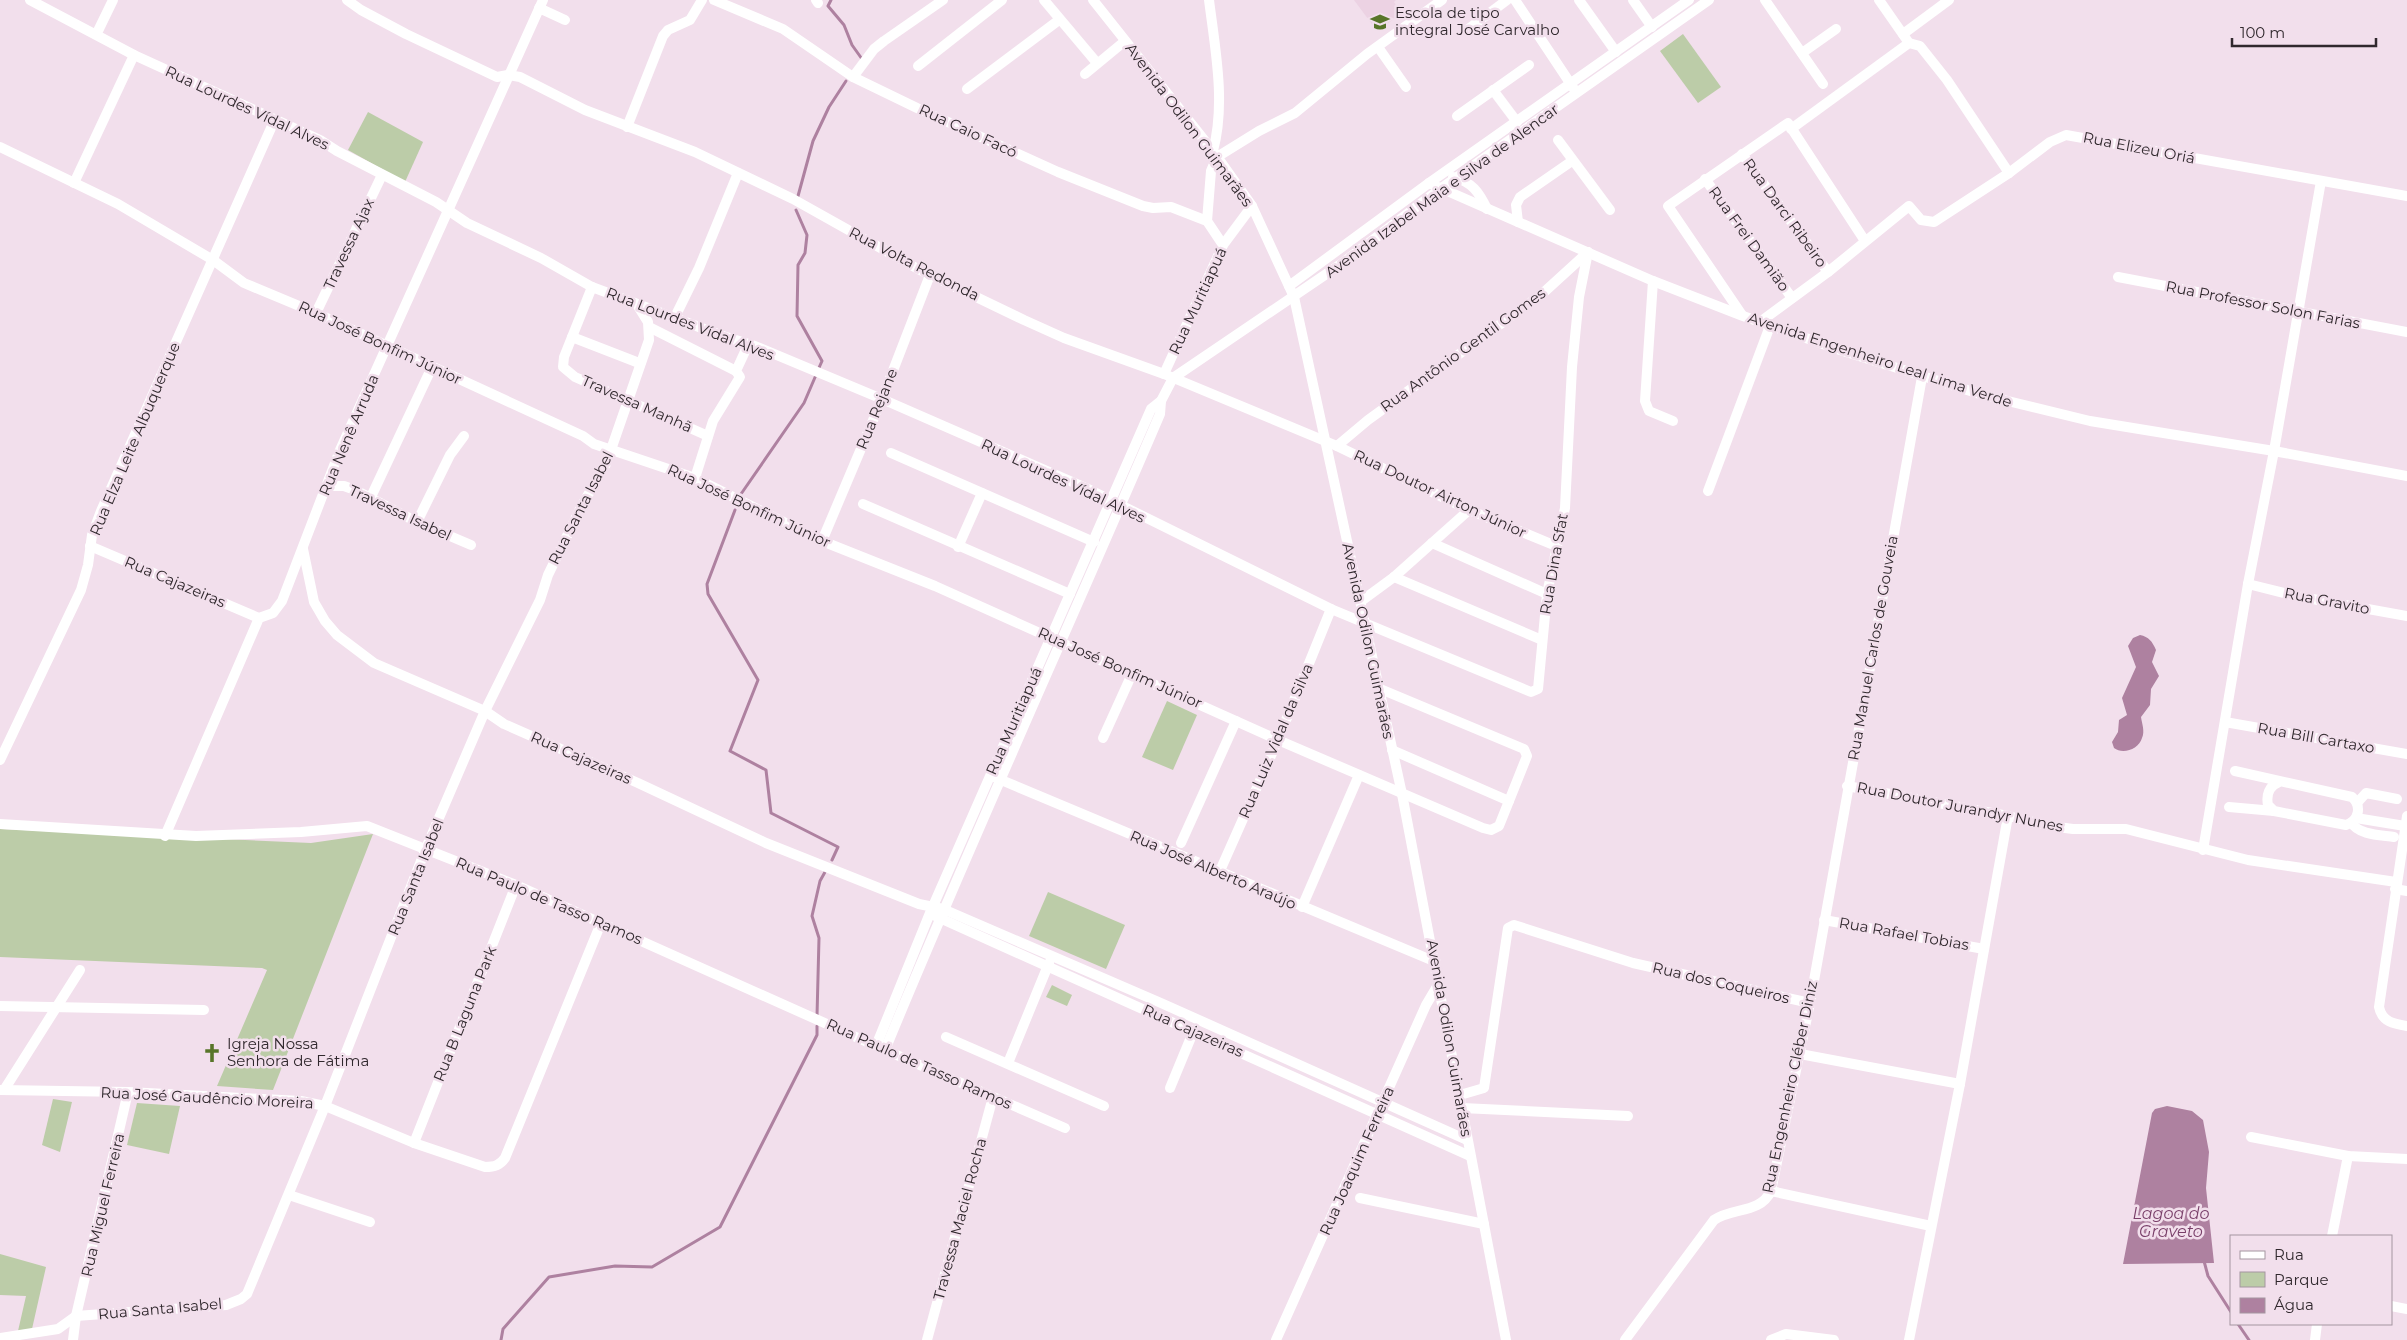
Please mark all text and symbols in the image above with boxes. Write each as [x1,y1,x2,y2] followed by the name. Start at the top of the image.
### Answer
[1395,3,1560,39] place label: Escola de tipo integral José Carvalho
[1369,11,1391,33] school or university icon: Escola de tipo integral José Carvalho
[2232,15,2376,47] scale bar
[2240,23,2285,42] text: 100 m
[1122,39,1257,210] street label: Avenida Odilon Guimarães
[162,61,332,154] street label: Rua Lourdes Vídal Alves
[916,99,1020,162] street label: Rua Caio Facó
[1321,99,1562,282] street label: Avenida Izabel Maia e Silva de Alencar
[2081,127,2197,168] street label: Rua Elizeu Oriá
[1739,154,1831,271] street label: Rua Darci Ribeiro
[1705,182,1794,295] street label: Rua Frei Damião
[319,195,378,292] street label: Travessa Ajax
[846,222,983,305] street label: Rua Volta Redonda
[1164,244,1231,357] street label: Rua Muritiapuá
[2164,276,2362,333] street label: Rua Professor Solon Farias
[603,283,777,364] street label: Rua Lourdes Vídal Alves
[1376,283,1549,416] street label: Rua Antônio Gentil Gomes
[296,296,465,389] street label: Rua José Bonfim Júnior
[1746,308,2014,411] street label: Avenida Engenheiro Leal Lima Verde
[85,339,184,538] street label: Rua Elza Leite Albuquerque
[852,366,901,452] street label: Rua Rejane
[314,371,383,498] street label: Rua Nenê Arruda
[579,371,696,436] street label: Travessa Manhã
[978,434,1148,527] street label: Rua Lourdes Vídal Alves
[1351,445,1530,542] street label: Rua Doutor Airton Júnior
[544,448,617,568] street label: Rua Santa Isabel
[665,459,834,552] street label: Rua José Bonfim Júnior
[346,481,454,545] street label: Travessa Isabel
[1535,512,1572,616] street label: Rua Dina Sfat
[1843,534,1902,762] street label: Rua Manuel Carlos de Gouveia
[1338,541,1399,741] street label: Avenida Odilon Guimarães
[122,552,229,611] street label: Rua Cajazeiras
[2283,583,2371,618] street label: Rua Gravito
[1035,623,1205,712] street label: Rua José Bonfim Júnior
[1234,661,1317,821] street label: Rua Luiz Vidal da Silva
[981,664,1046,778] street label: Rua Muritiapuá
[2256,718,2376,757] street label: Rua Bill Cartaxo
[528,727,635,788] street label: Rua Cajazeiras
[1855,777,2065,836] street label: Rua Doutor Jurandyr Nunes
[383,816,448,938] street label: Rua Santa Isabel
[1127,826,1299,913] street label: Rua José Alberto Araújo
[453,853,645,949] street label: Rua Paulo de Tasso Ramos
[1838,913,1971,954] street label: Rua Rafael Tobias
[1423,938,1476,1138] street label: Avenida Odilon Guimarães
[429,943,500,1084] street label: Rua B Laguna Park
[1651,957,1792,1008] street label: Rua dos Coqueiros
[1758,979,1821,1195] street label: Rua Engenheiro Cléber Diniz
[1140,1000,1247,1061] street label: Rua Cajazeiras
[824,1014,1015,1113] street label: Rua Paulo de Tasso Ramos
[227,1034,369,1070] place label: Igreja Nossa Senhora de Fátima
[201,1042,223,1064] church icon: Igreja Nossa Senhora de Fátima
[100,1082,314,1113] street label: Rua José Gaudêncio Moreira
[1315,1083,1398,1238] street label: Rua Joaquim Ferreira
[77,1131,128,1279] street label: Rua Miguel Ferreira
[929,1136,990,1302] street label: Travessa Maciel Rocha
[2132,1204,2210,1241] water label: Lagoa do Graveto
[2230,1235,2392,1325] legend
[2274,1245,2304,1264] text: Rua
[2274,1270,2329,1289] text: Parque
[97,1294,223,1323] street label: Rua Santa Isabel
[2274,1295,2314,1314] text: Água

